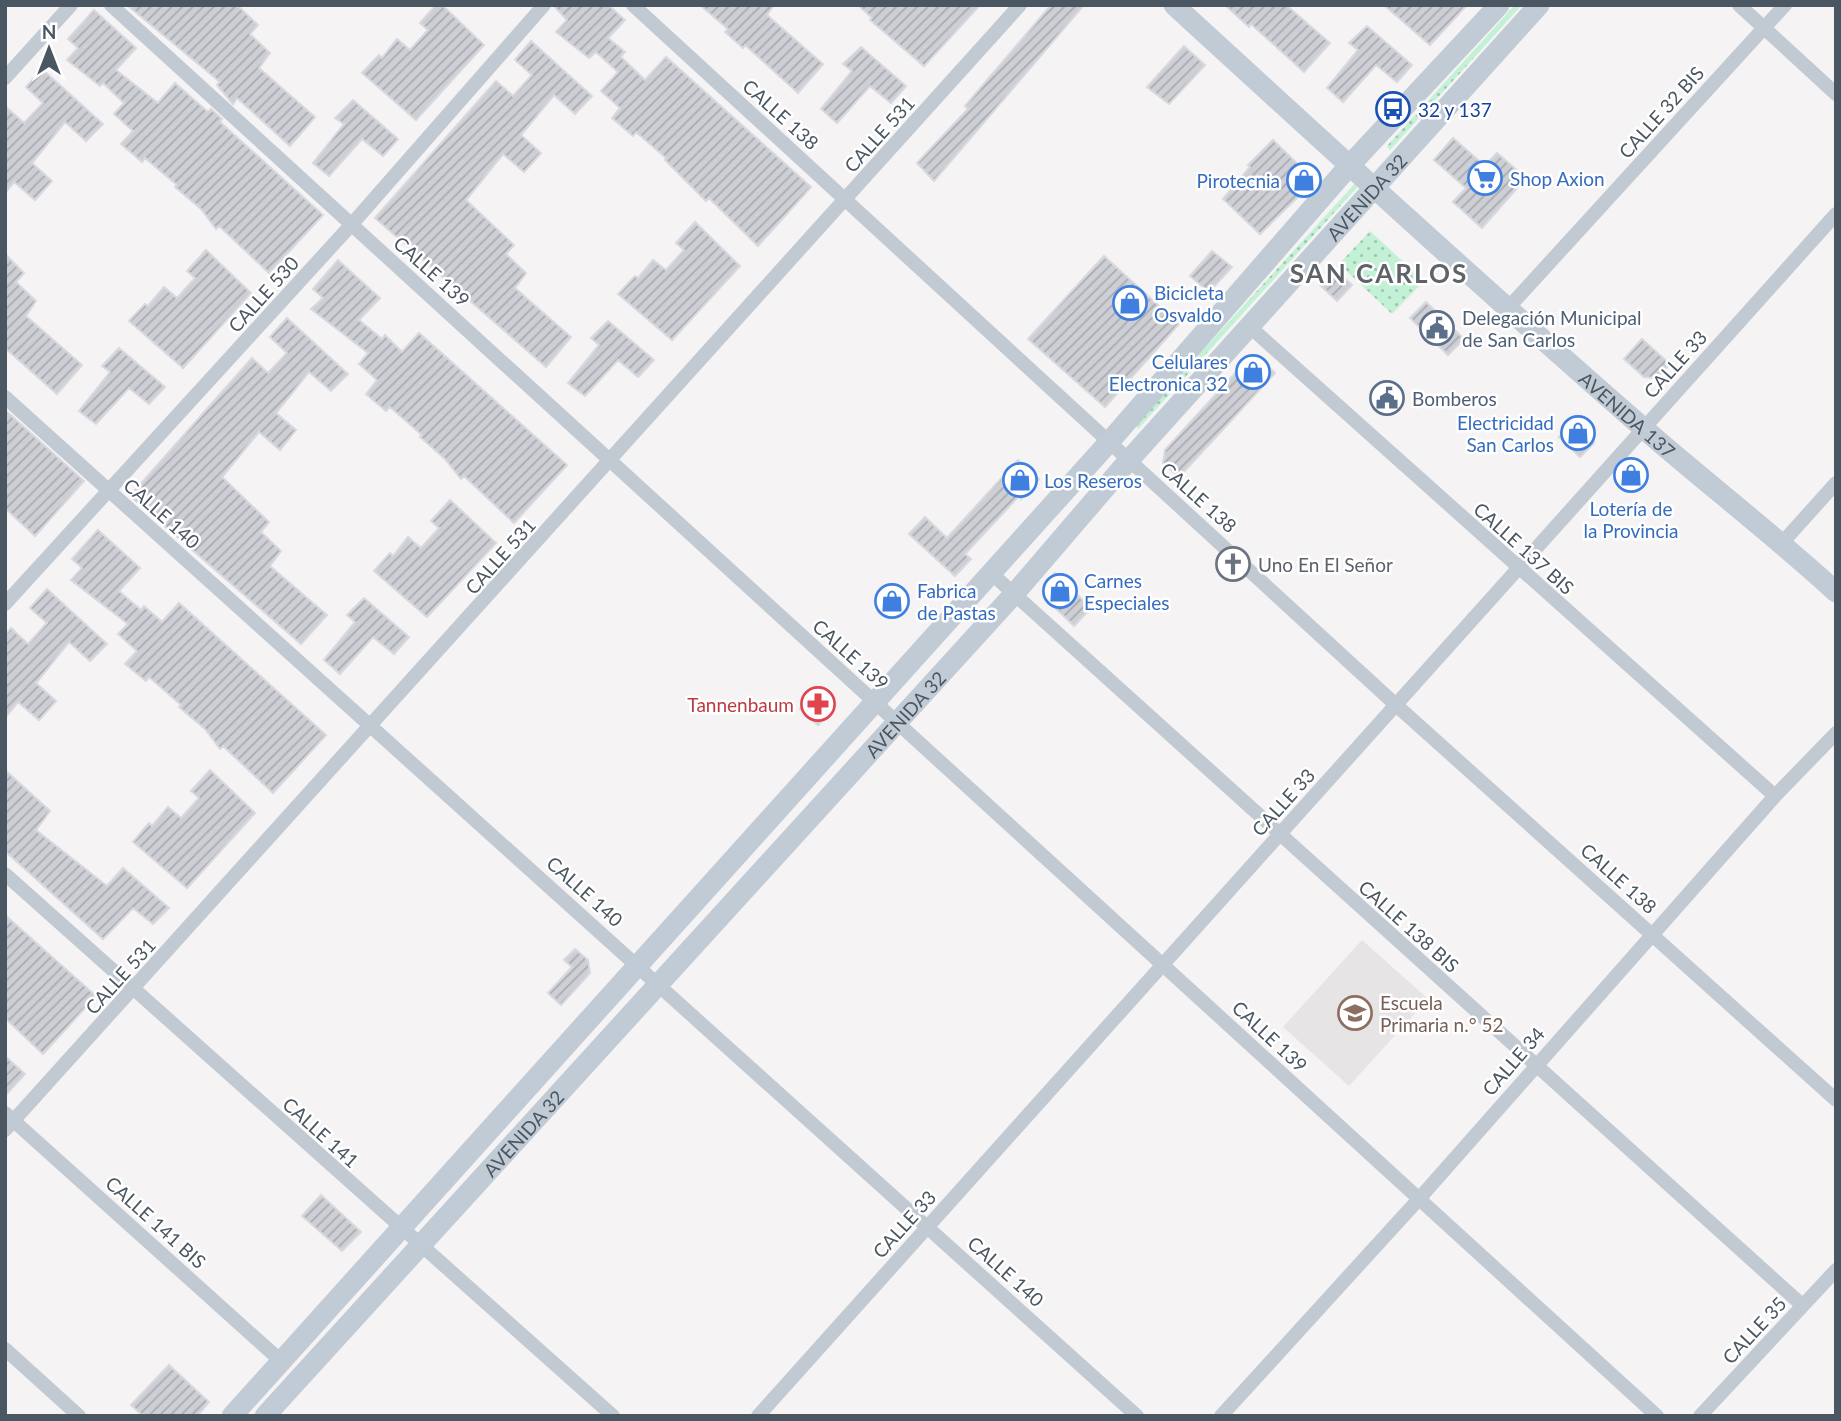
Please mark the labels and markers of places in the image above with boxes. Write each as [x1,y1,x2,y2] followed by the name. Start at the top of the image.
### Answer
[1374,90,1412,128] bus stop icon: 32 y 137
[1418,98,1492,121] place label: 32 y 137
[1466,159,1504,197] supermarket icon: Shop Axion
[1285,161,1323,199] shop icon: Pirotecnia
[1510,167,1605,190] place label: Shop Axion
[1196,169,1280,192] place label: Pirotecnia
[1154,281,1224,326] place label: Bicicleta Osvaldo
[1111,284,1149,322] shop icon: Bicicleta Osvaldo
[1462,306,1642,351] place label: Delegación Municipal de San Carlos
[1418,309,1456,347] public building icon: Delegación Municipal de San Carlos
[1109,350,1228,395] place label: Celulares Electronica 32
[1234,353,1272,391] shop icon: Celulares Electronica 32
[1368,379,1406,417] public building icon: Bomberos
[1412,387,1497,410] place label: Bomberos
[1457,411,1554,456] place label: Electricidad San Carlos
[1559,414,1597,452] shop icon: Electricidad San Carlos
[1612,456,1650,494] shop icon: Lotería de la Provincia
[1001,461,1039,499] shop icon: Los Reseros
[1044,469,1142,492] place label: Los Reseros
[1583,497,1679,542] place label: Lotería de la Provincia
[1214,545,1252,583] church icon: Uno En El Señor
[1258,553,1393,576] place label: Uno En El Señor
[1084,569,1170,614] place label: Carnes Especiales
[1041,572,1079,610] shop icon: Carnes Especiales
[917,579,996,624] place label: Fabrica de Pastas
[873,582,911,620] shop icon: Fabrica de Pastas
[799,685,837,723] pharmacy icon: Tannenbaum
[687,693,794,716] place label: Tannenbaum
[1380,991,1503,1036] place label: Escuela Primaria n.° 52
[1336,994,1374,1032] school or university icon: Escuela Primaria n.° 52

